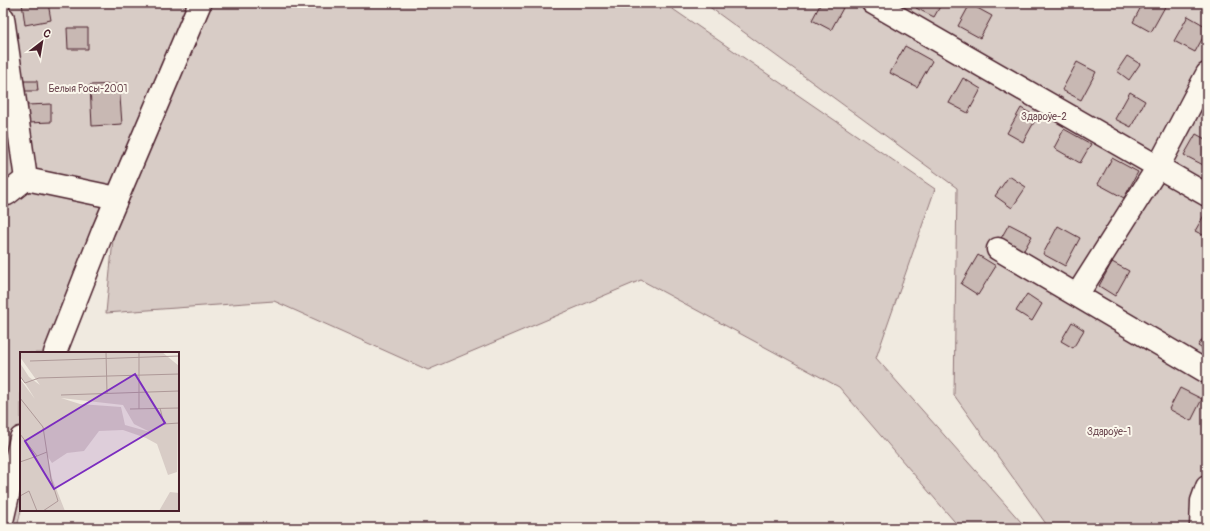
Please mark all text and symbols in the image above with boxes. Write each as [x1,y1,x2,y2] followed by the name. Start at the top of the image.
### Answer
[22,22,62,62] north arrow
[41,27,53,41] text: С
[49,83,127,95] park label: Белыя Росы-2001
[1021,111,1067,123] park label: Здароўе-2
[20,352,179,511] inset map
[1087,426,1131,438] park label: Здароўе-1

